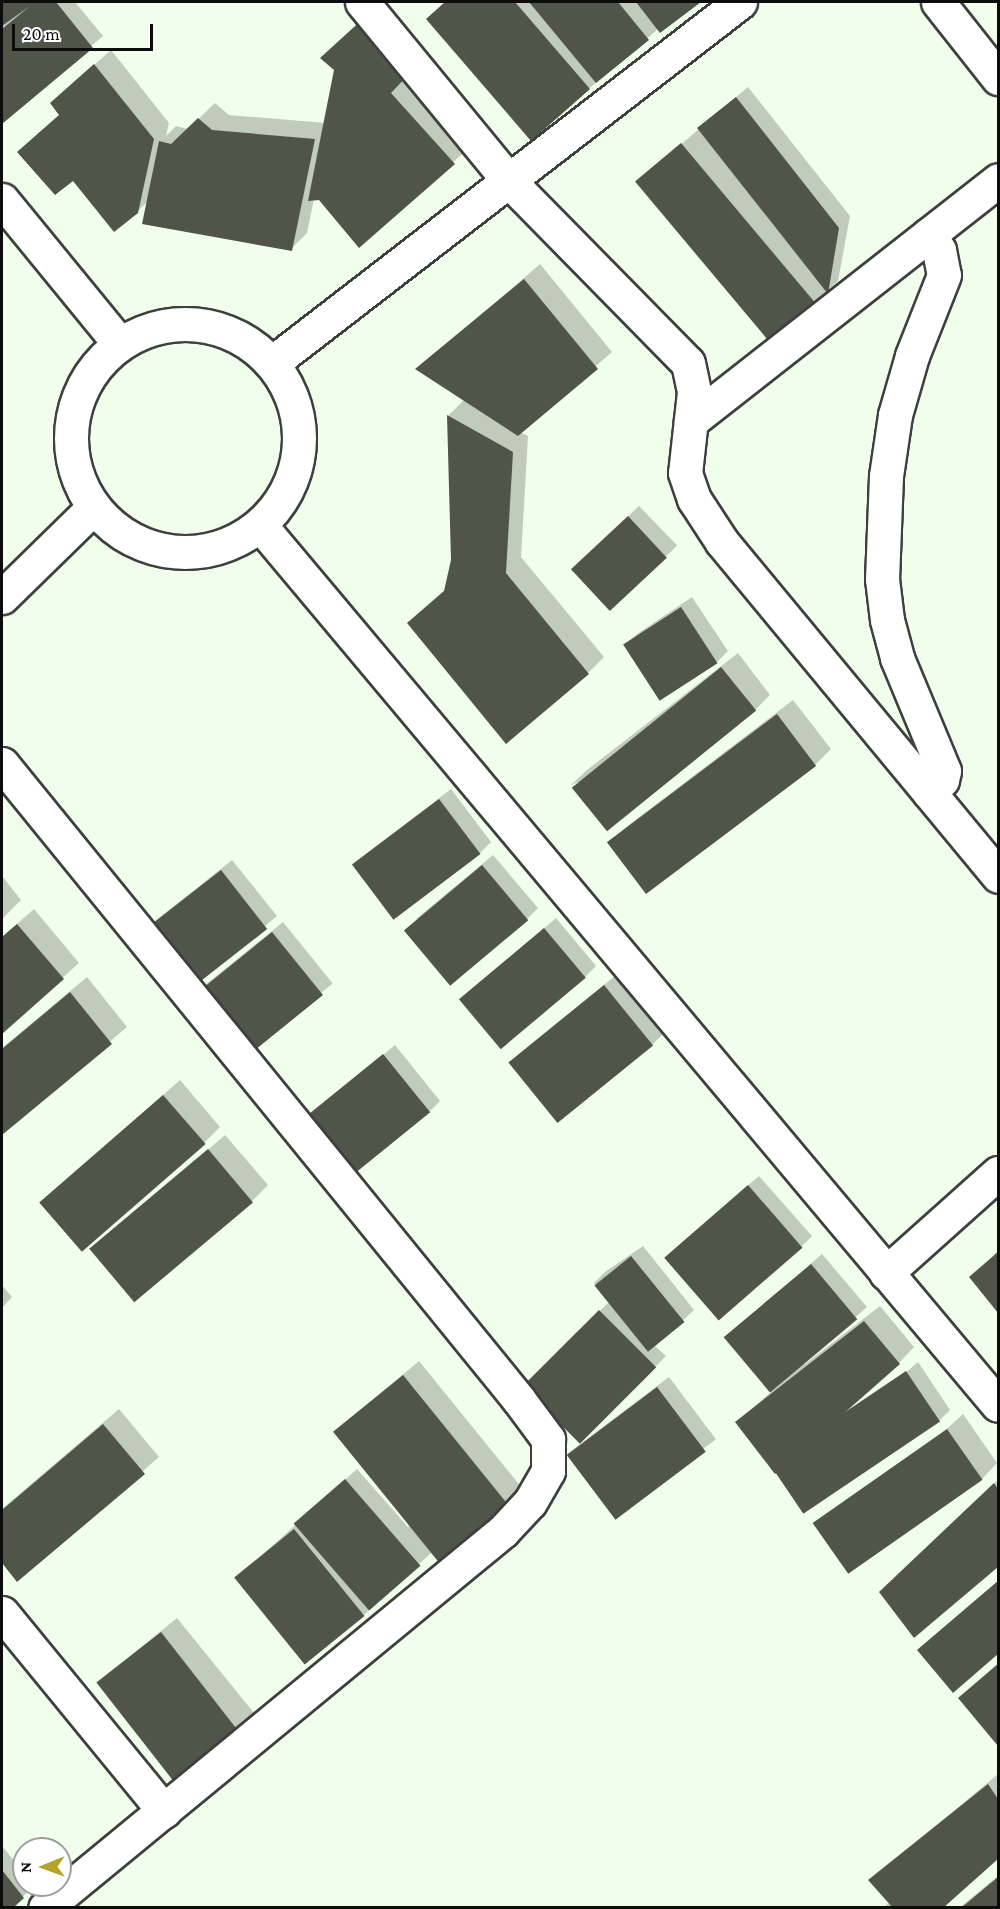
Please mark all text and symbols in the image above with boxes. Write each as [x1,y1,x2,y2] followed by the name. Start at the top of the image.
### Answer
[15,12,156,50] scale bar
[23,24,60,44] text: 20 m
[12,1837,72,1897] north arrow
[17,1862,34,1873] text: N

